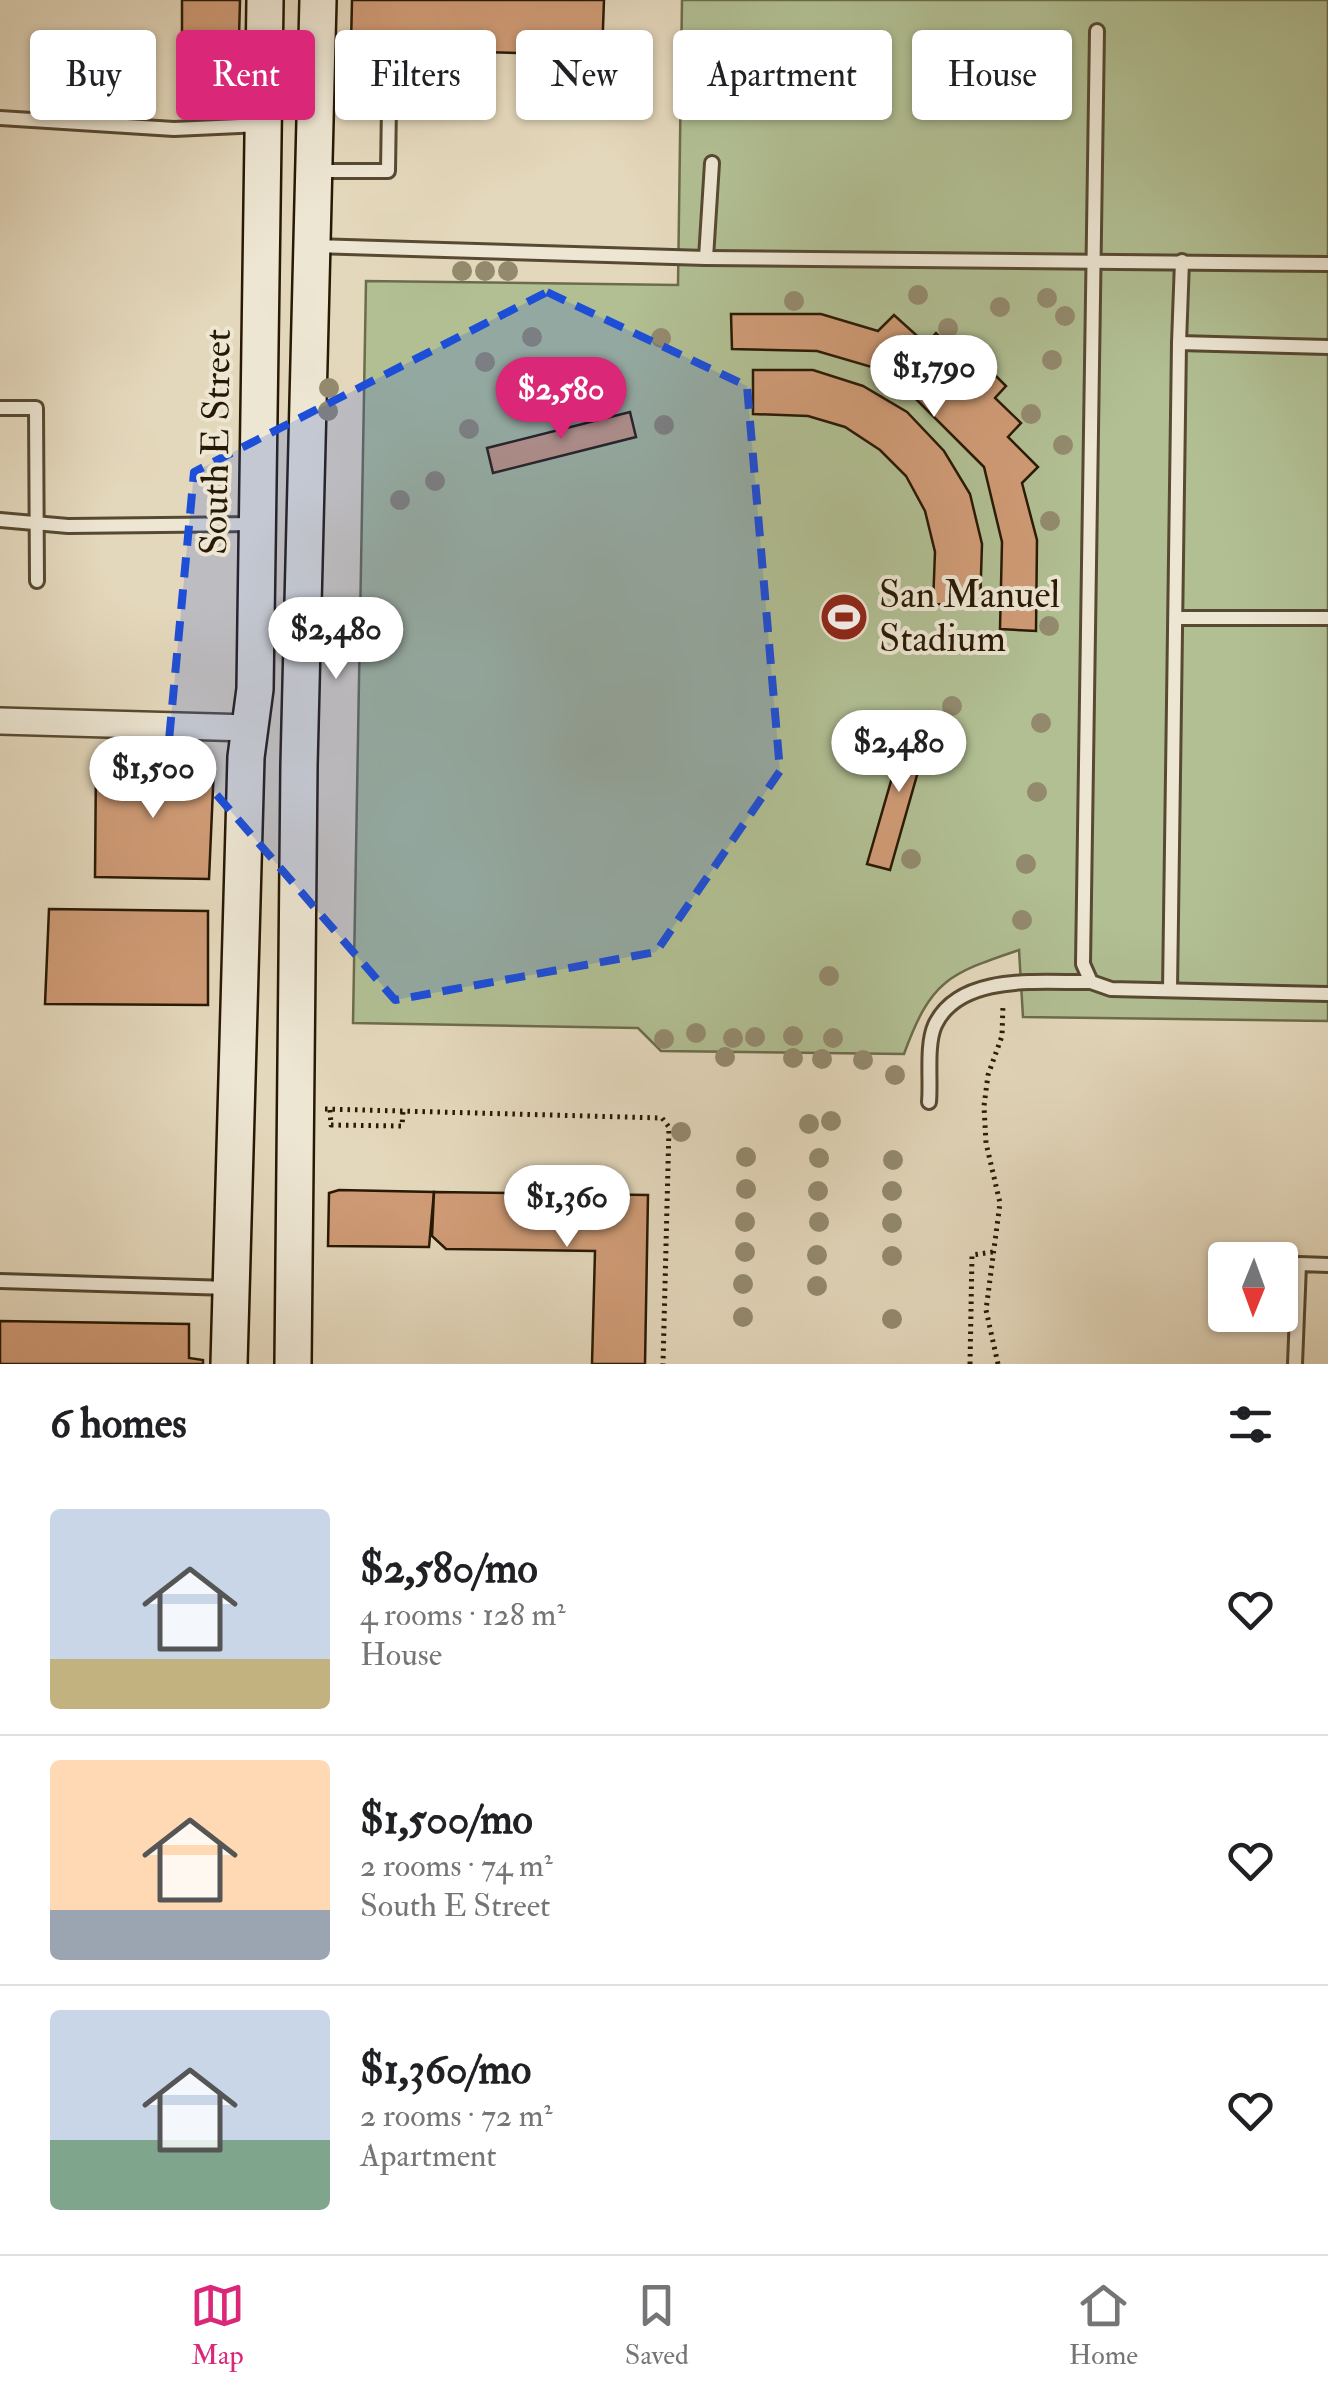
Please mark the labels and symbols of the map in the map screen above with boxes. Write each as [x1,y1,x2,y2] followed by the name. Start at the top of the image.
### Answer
[190,329,242,555] street label: South E Street
[853,335,1015,420] pin: $1,790
[480,357,642,442] pin: $2,580
[879,571,1060,663] place label: San Manuel Stadium
[818,591,870,643] sports icon: San Manuel Stadium
[255,597,417,682] pin: $2,480
[818,710,980,795] pin: $2,480
[72,736,234,821] pin: $1,500
[486,1165,648,1250] pin: $1,360
[1208,1242,1298,1332] north arrow

